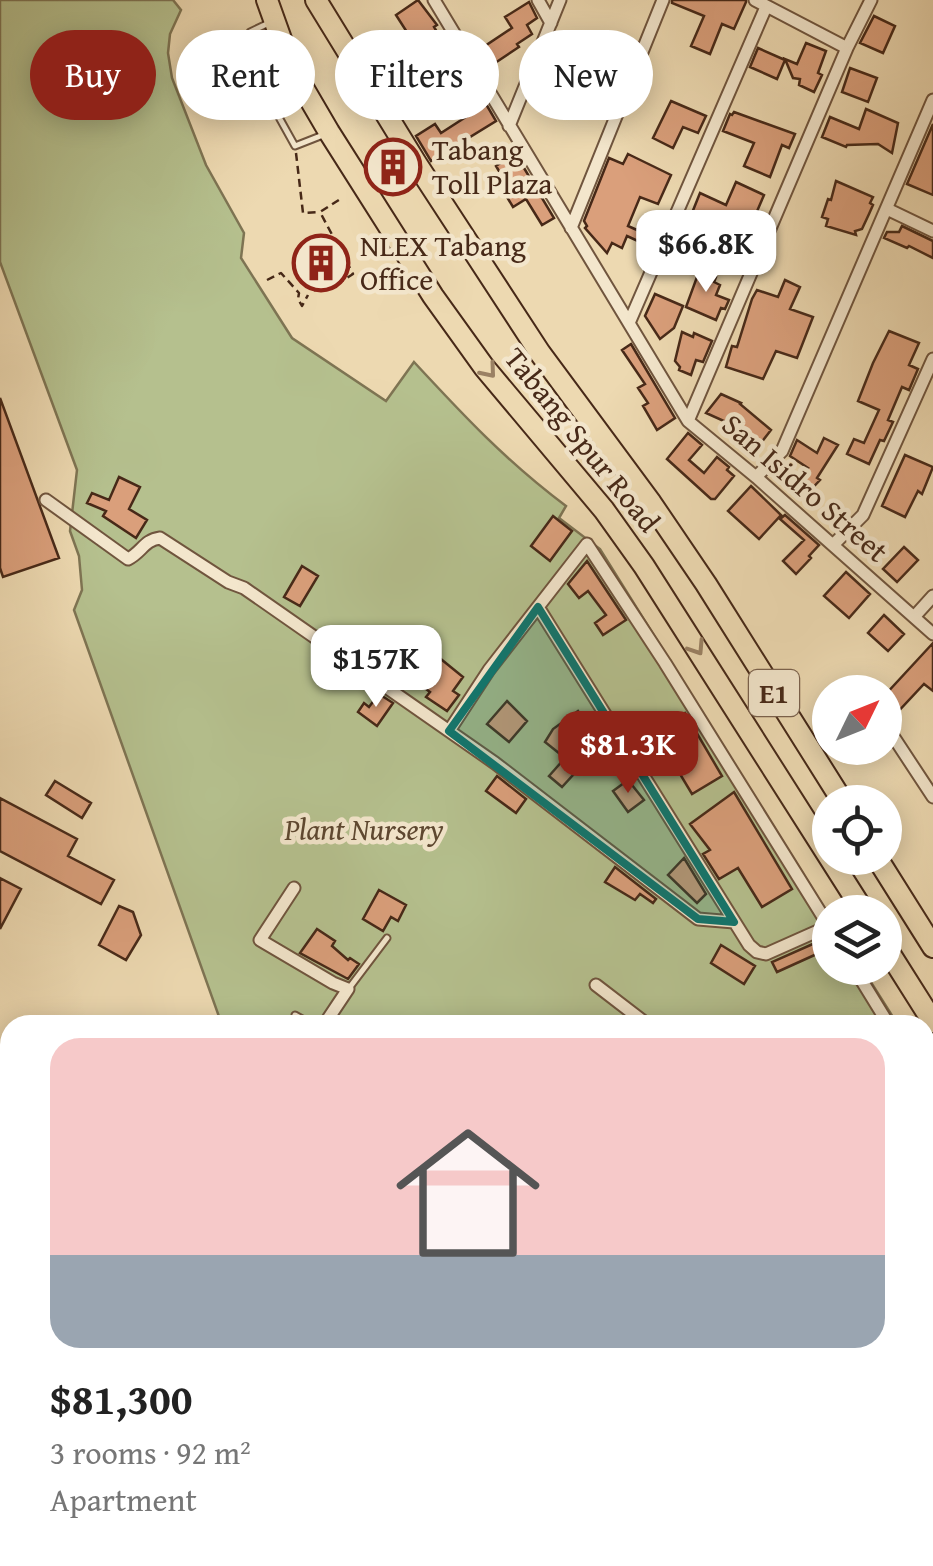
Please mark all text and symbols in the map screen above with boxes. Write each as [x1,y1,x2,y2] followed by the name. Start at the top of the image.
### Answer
[30,30,156,120] chip: Buy
[176,30,315,120] chip: Rent
[335,30,499,120] chip: Filters
[519,30,653,120] chip: New
[432,127,552,205] place label: Tabang Toll Plaza
[363,137,423,197] building icon: Tabang Toll Plaza
[625,210,787,295] pin: $66.8K
[658,219,754,266] text: $66.8K
[360,223,526,301] place label: NLEX Tabang Office
[291,233,351,293] building icon: NLEX Tabang Office
[494,337,671,541] street label: Tabang Spur Road
[477,360,495,378] one-way arrow
[713,403,899,572] street label: San Isidro Street
[306,625,446,710] pin: $157K
[333,634,419,681] text: $157K
[684,637,703,655] one-way arrow
[749,670,799,716] road number: E1
[812,675,902,765] north arrow
[812,675,902,985] map controls
[547,711,709,796] pin: $81.3K
[580,720,676,767] text: $81.3K
[812,785,902,875] button: locate
[283,807,444,851] park label: Plant Nursery
[812,895,902,985] button: layers
[378,1103,558,1283] icon: home
[50,1368,192,1429] text: $81,300
[50,1429,251,1476] text: 3 rooms · 92 m²
[50,1476,197,1523] text: Apartment

